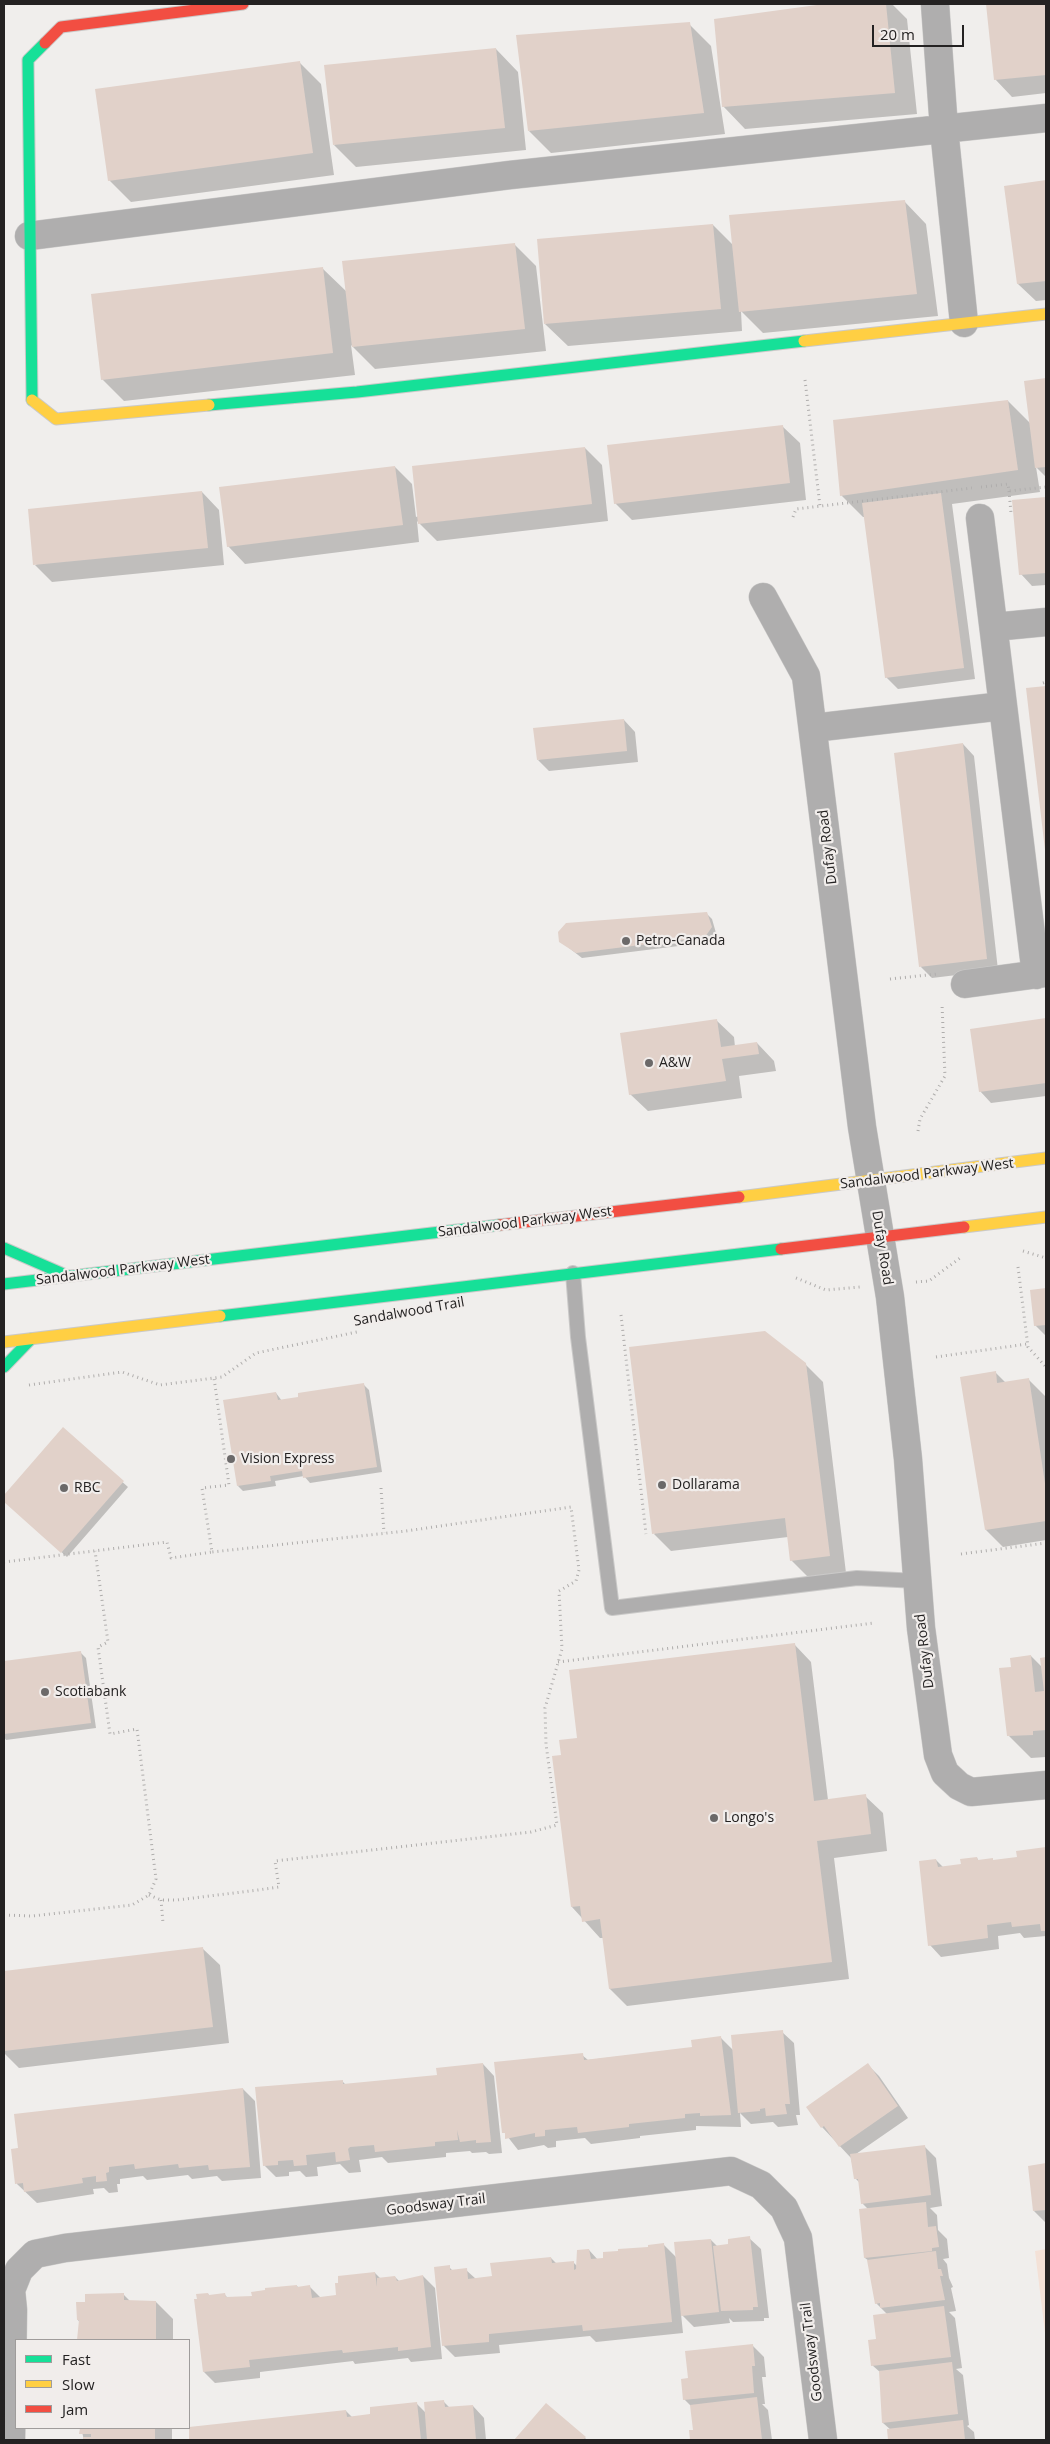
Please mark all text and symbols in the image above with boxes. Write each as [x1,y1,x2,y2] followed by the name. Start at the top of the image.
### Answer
[875,15,968,47] scale bar
[880,24,915,44] text: 20 m
[815,809,841,885] street label: Dufay Road
[636,933,725,949] place label: Petro-Canada
[620,935,632,947] marker: Petro-Canada
[659,1055,691,1071] place label: A&W
[643,1057,655,1069] marker: A&W
[839,1155,1015,1193] street label: Sandalwood Parkway West
[437,1203,613,1241] street label: Sandalwood Parkway West
[868,1210,896,1286] street label: Dufay Road
[35,1251,211,1289] street label: Sandalwood Parkway West
[352,1294,466,1330] street label: Sandalwood Trail
[241,1451,334,1467] place label: Vision Express
[225,1453,237,1465] marker: Vision Express
[672,1477,740,1493] place label: Dollarama
[656,1479,668,1491] marker: Dollarama
[74,1480,101,1496] place label: RBC
[58,1482,70,1494] marker: RBC
[912,1613,938,1689] street label: Dufay Road
[55,1684,126,1700] place label: Scotiabank
[39,1686,51,1698] marker: Scotiabank
[724,1810,774,1826] place label: Longo's
[708,1812,720,1824] marker: Longo's
[385,2191,487,2219] street label: Goodsway Trail
[798,2301,826,2403] street label: Goodsway Trail
[15,2339,190,2429] legend
[62,2349,91,2369] text: Fast
[62,2374,95,2394] text: Slow
[62,2399,88,2419] text: Jam

